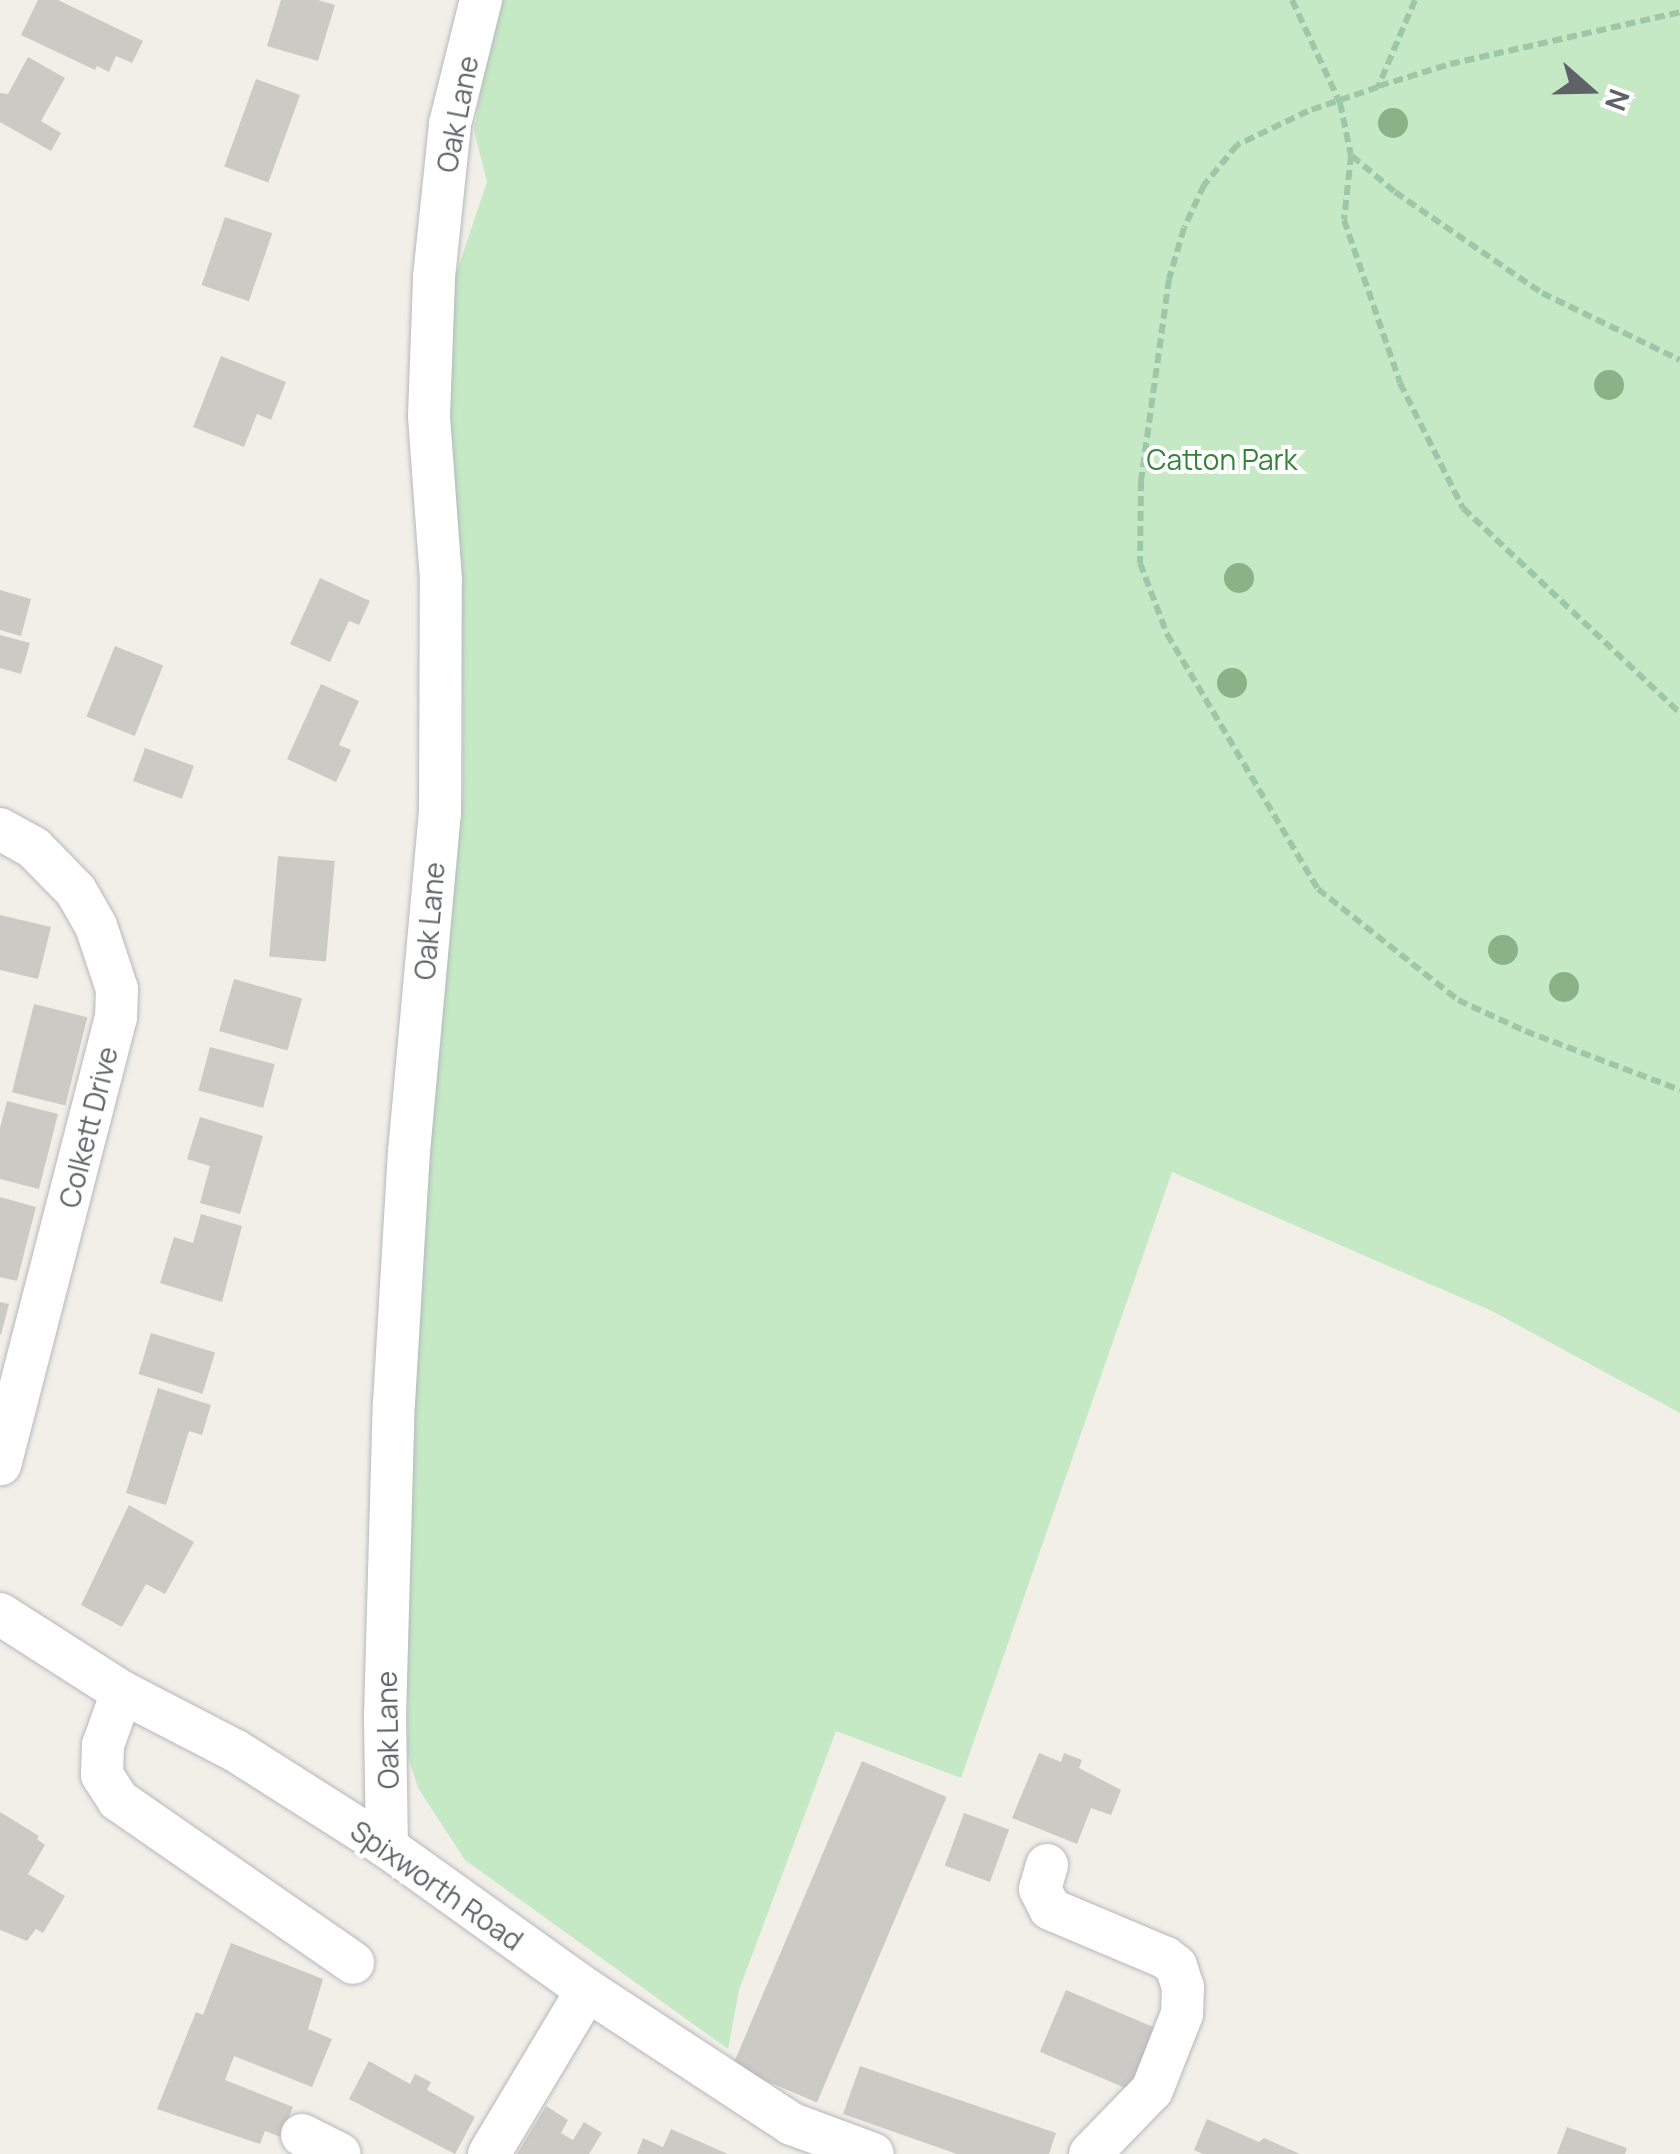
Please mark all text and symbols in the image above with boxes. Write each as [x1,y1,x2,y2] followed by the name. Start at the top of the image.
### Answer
[1540,40,1640,140] north arrow
[429,53,485,175] street label: Oak Lane
[1597,84,1639,116] text: N
[1147,442,1297,476] park label: Catton Park
[407,861,451,981] street label: Oak Lane
[52,1043,124,1211] street label: Colkett Drive
[369,1671,405,1789] street label: Oak Lane
[345,1813,529,1957] street label: Spixworth Road

